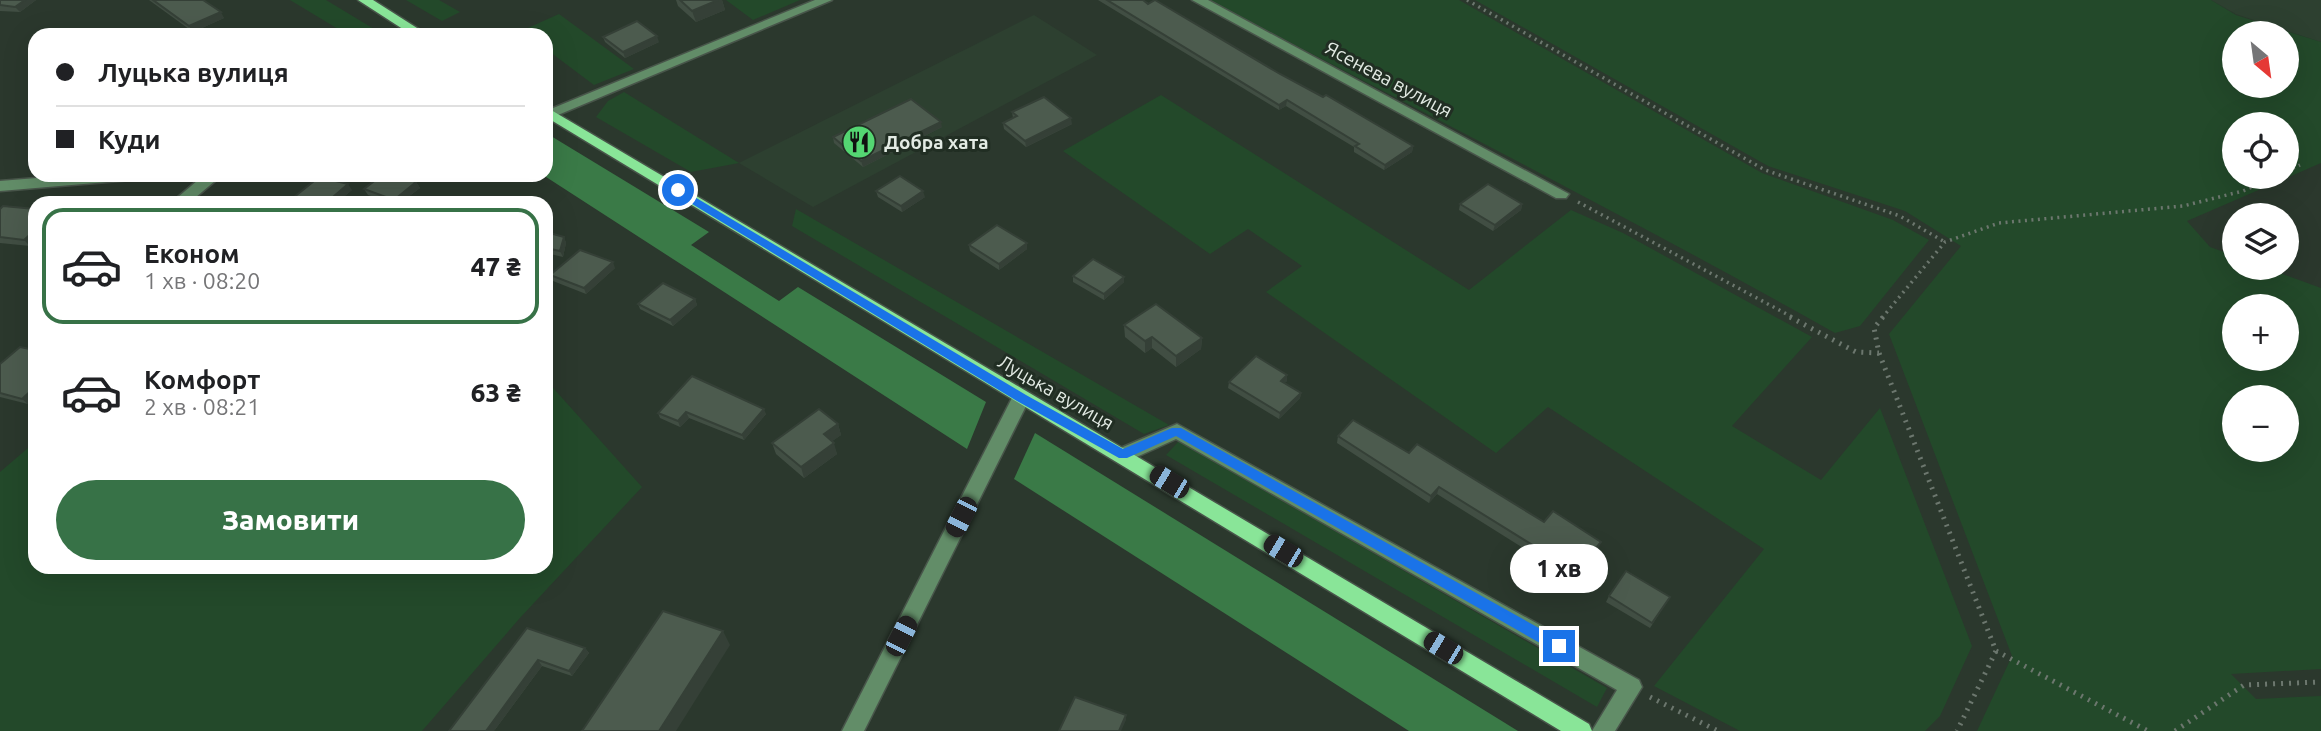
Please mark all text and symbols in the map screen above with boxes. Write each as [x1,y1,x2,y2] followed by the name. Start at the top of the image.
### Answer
[2222,21,2300,98] north arrow
[2222,21,2299,462] map controls
[1322,36,1456,122] street label: Ясенева вулиця
[98,58,289,87] text: Луцька вулиця
[2222,112,2299,189] button: locate
[840,123,878,161] restaurant icon: Добра хата
[98,125,161,154] text: Куди
[884,131,989,153] place label: Добра хата
[662,174,694,206] route start
[2222,203,2299,280] button: layers
[60,235,123,298] icon: car
[144,239,240,268] text: Економ
[471,252,521,281] text: 47 ₴
[144,268,260,293] text: 1 хв · 08:20
[2222,294,2299,371] button: +
[994,350,1118,434] street label: Луцька вулиця
[60,361,123,424] icon: car
[144,365,260,394] text: Комфорт
[471,378,521,407] text: 63 ₴
[2222,385,2299,462] button: −
[144,394,260,419] text: 2 хв · 08:21
[1146,462,1193,502] car
[56,480,525,560] button: Замовити
[943,494,980,540] car
[1260,531,1307,571] car
[1510,544,1608,594] callout: 1 хв
[1537,556,1582,581] text: 1 хв
[883,613,920,659] car
[1420,628,1467,668] car
[1543,630,1575,662] route end

